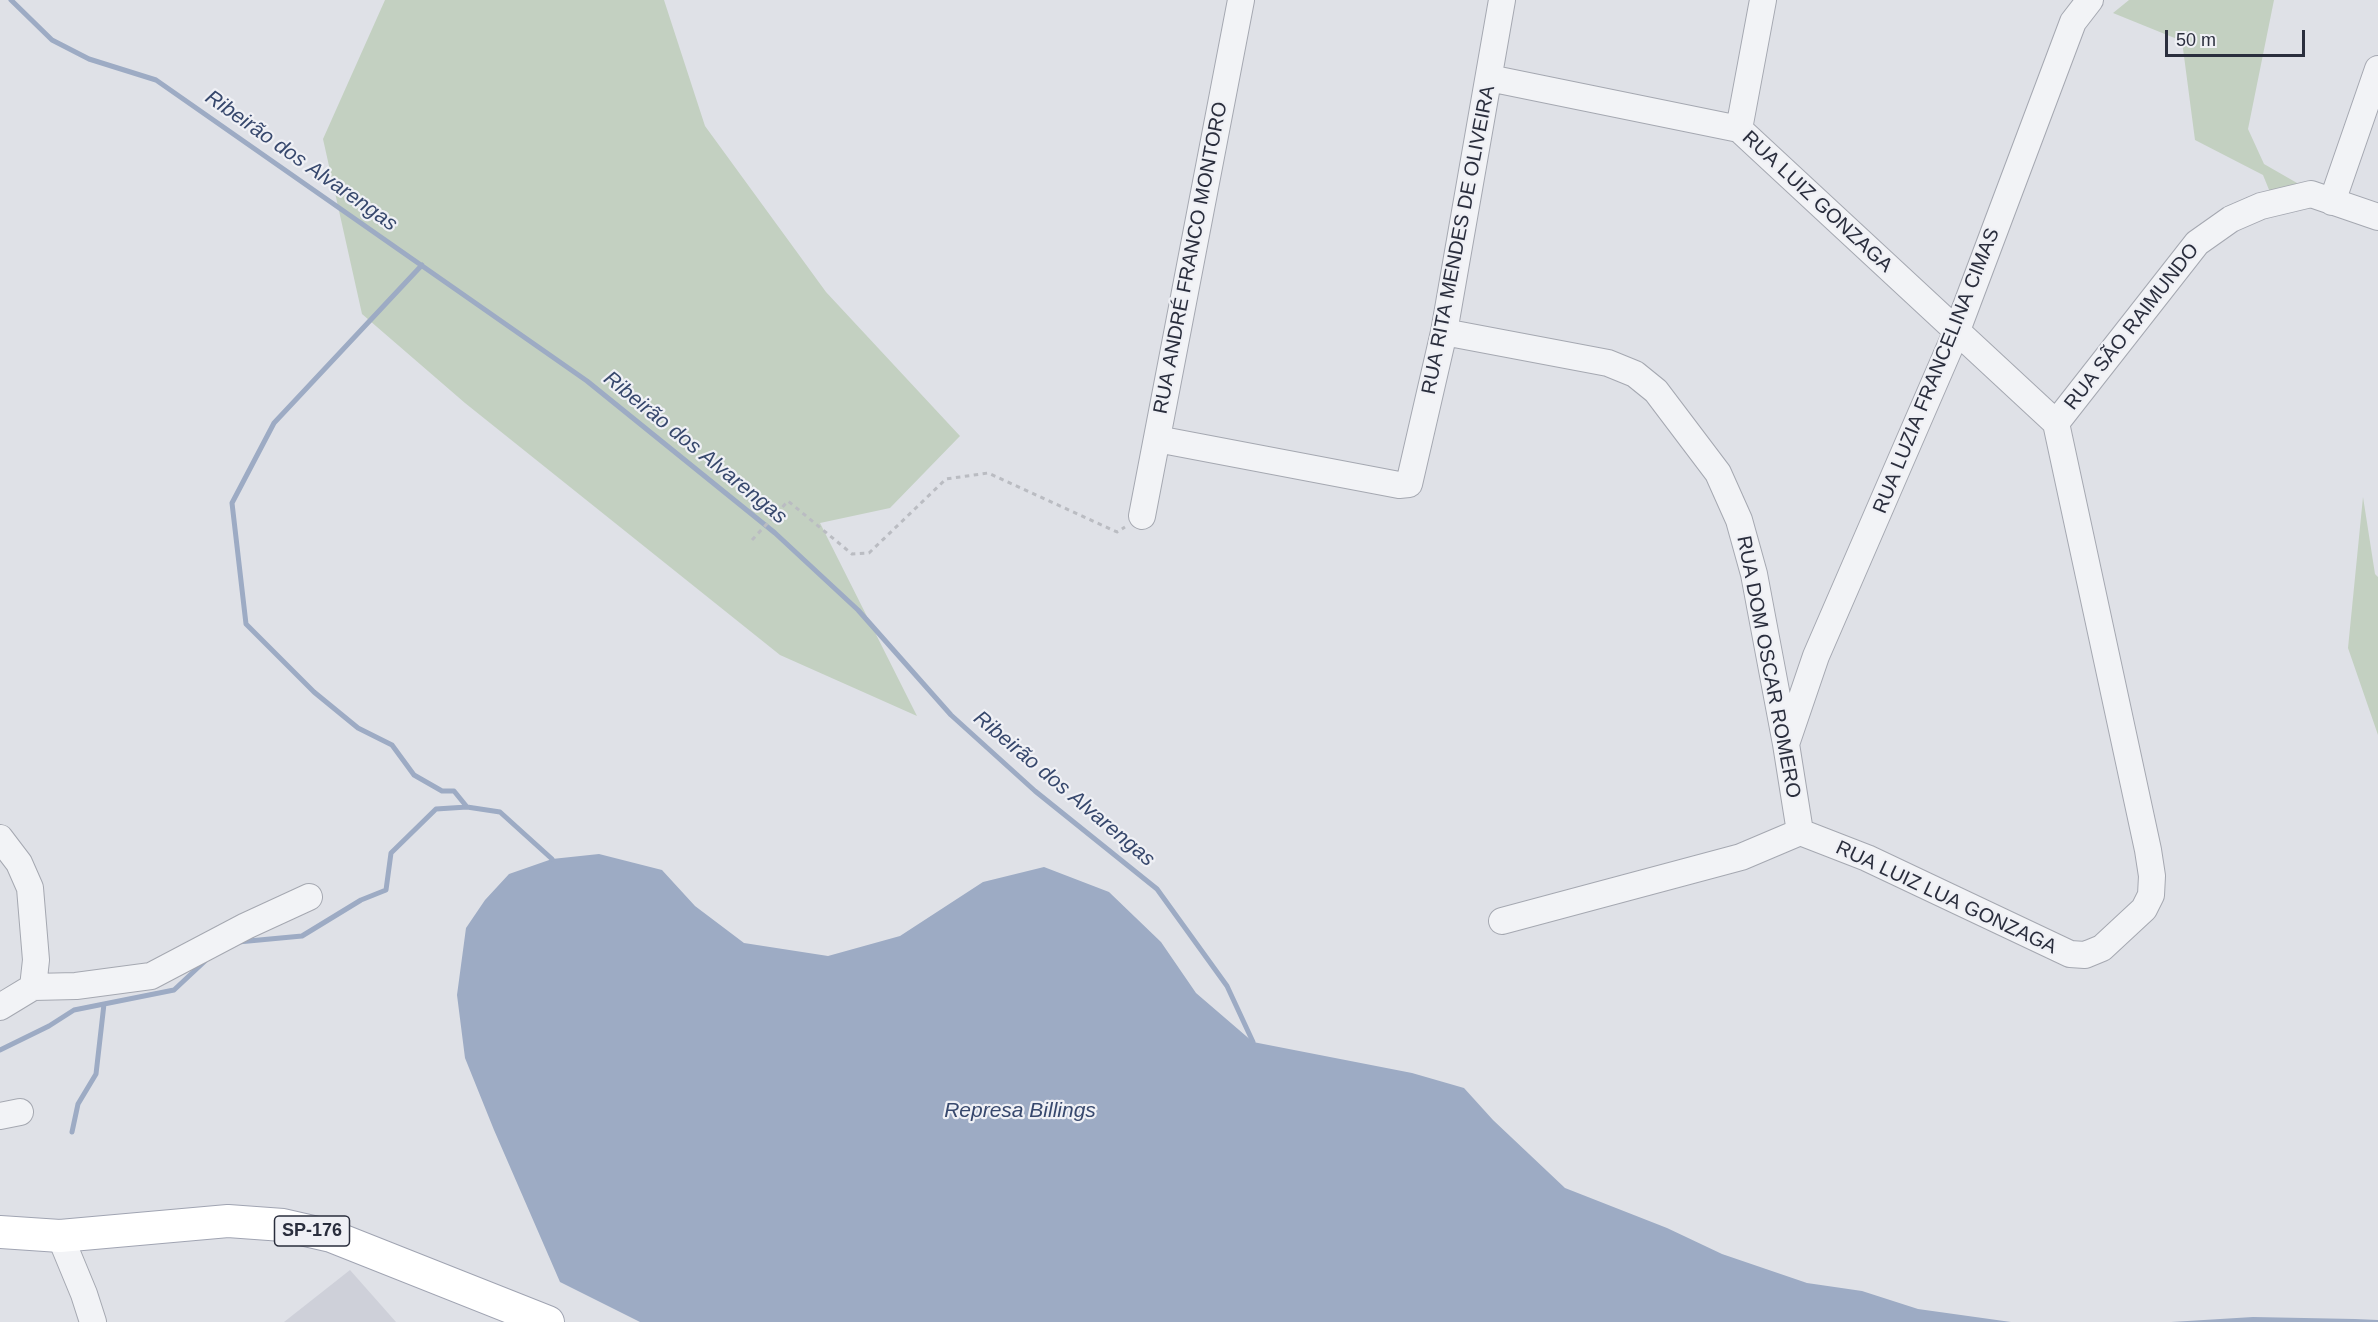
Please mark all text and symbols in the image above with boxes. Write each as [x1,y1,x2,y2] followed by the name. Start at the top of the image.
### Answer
[2168,18,2308,56] scale bar
[2176,30,2216,50] text: 50 m
[1417,84,1501,396] street label: RUA RITA MENDES DE OLIVEIRA
[200,85,402,237] water label: Ribeirão dos Alvarengas
[1149,100,1233,416] street label: RUA ANDRÉ FRANCO MONTORO
[1737,126,1897,278] street label: RUA LUIZ GONZAGA
[1869,225,2005,517] street label: RUA LUZIA FRANCELINA CIMAS
[2060,239,2204,415] street label: RUA SÃO RAIMUNDO
[598,366,792,530] water label: Ribeirão dos Alvarengas
[1731,534,1805,800] street label: RUA DOM OSCAR ROMERO
[968,706,1160,872] water label: Ribeirão dos Alvarengas
[1832,836,2060,960] street label: RUA LUIZ LUA GONZAGA
[944,1098,1096,1124] water label: Represa Billings
[274,1216,350,1246] road number: SP-176

